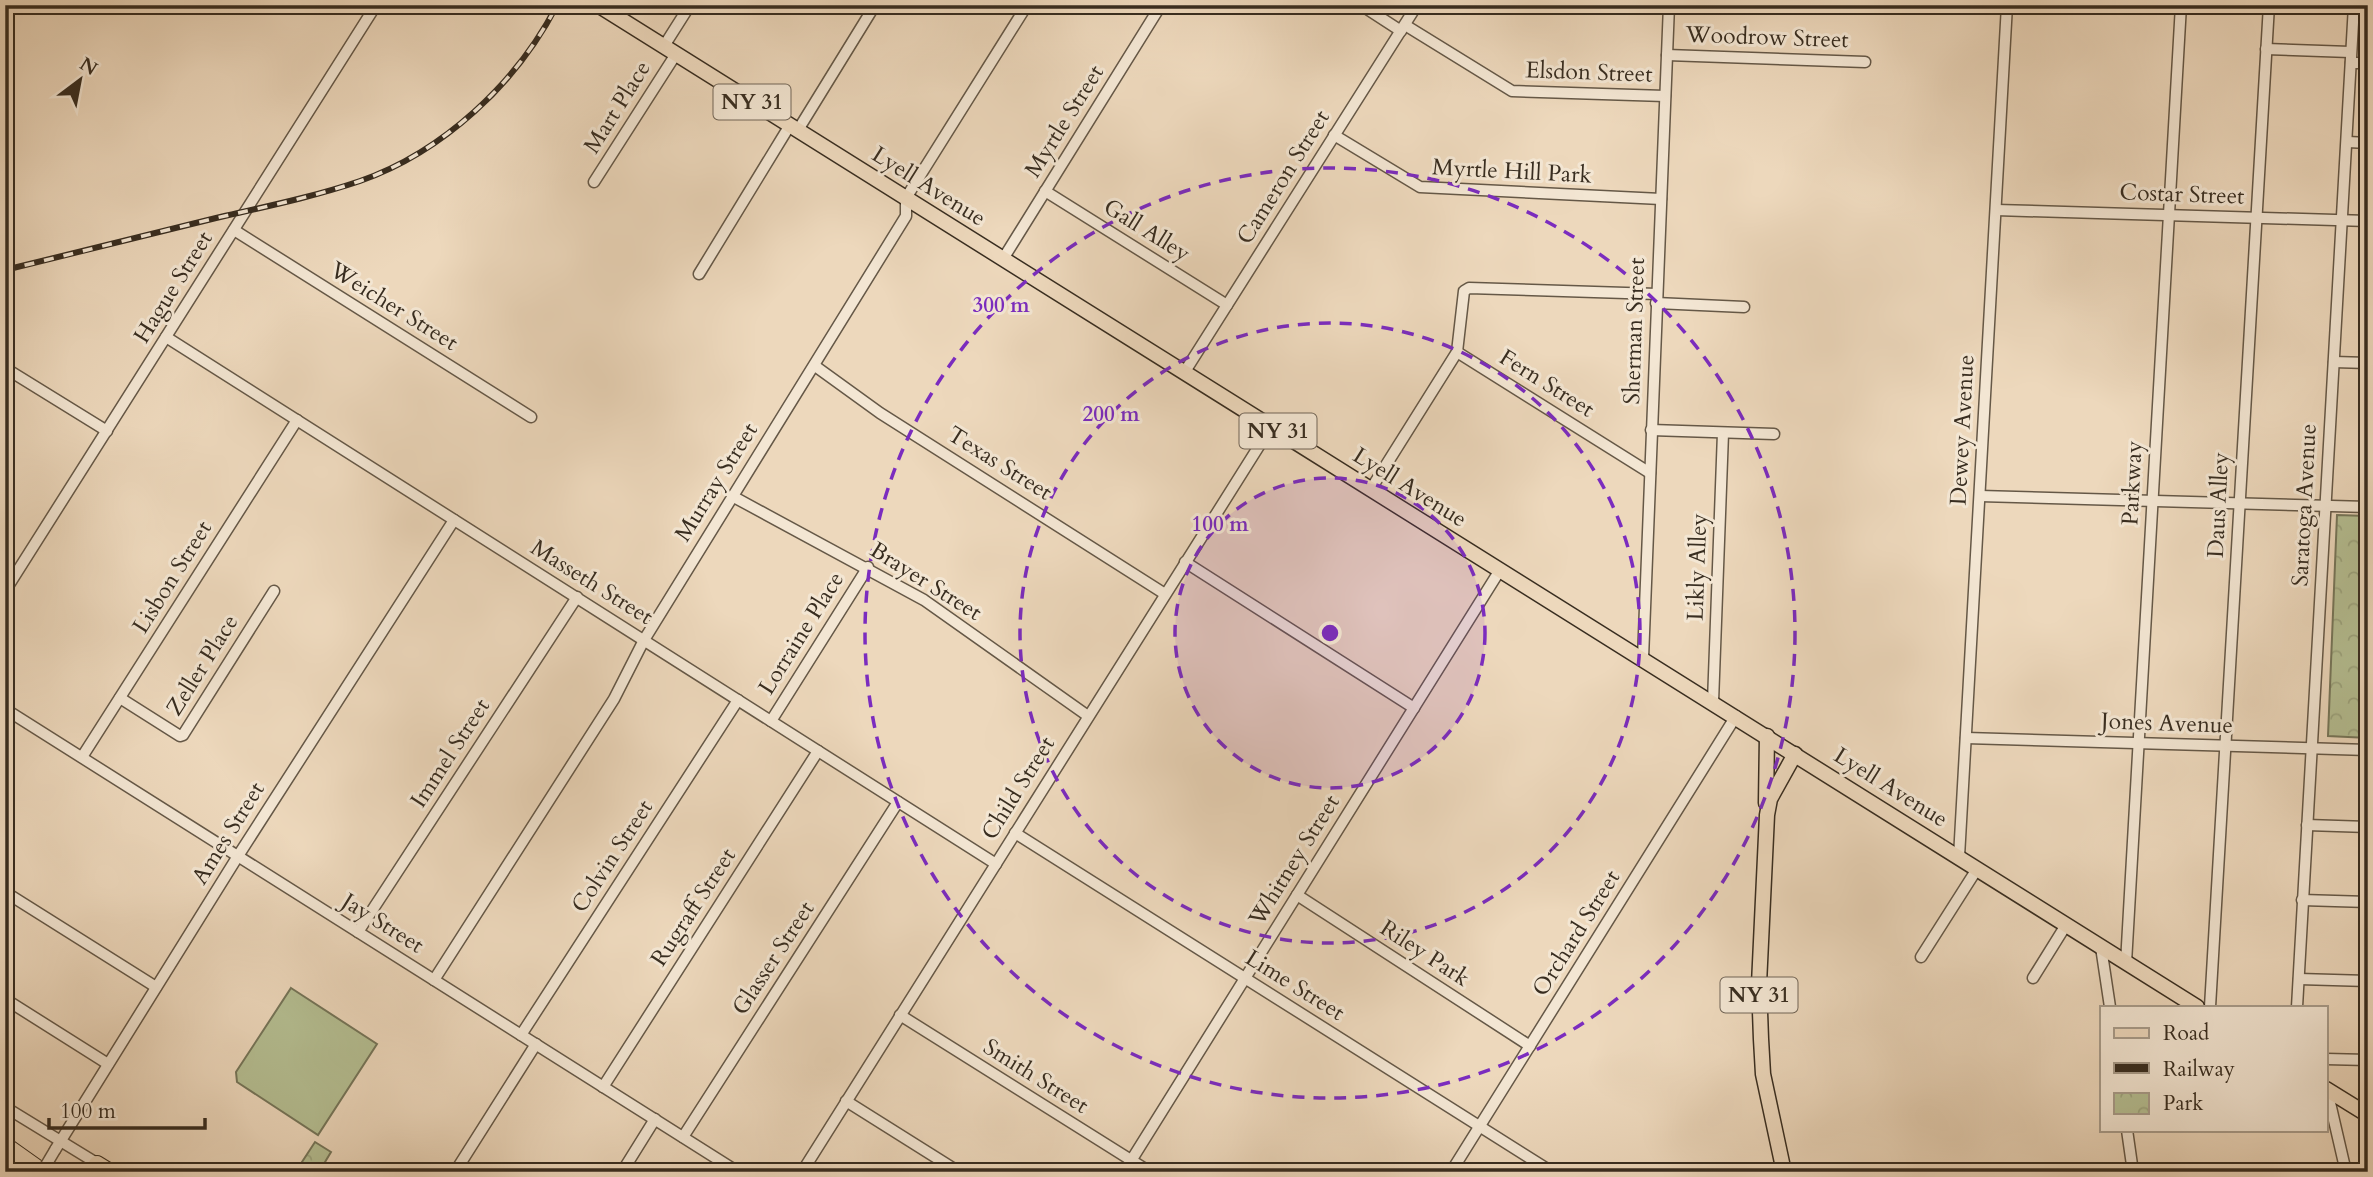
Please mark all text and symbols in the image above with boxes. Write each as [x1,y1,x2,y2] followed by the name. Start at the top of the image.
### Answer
[1684,19,1849,55] street label: Woodrow Street
[46,46,116,116] north arrow
[75,51,103,82] text: N
[1525,54,1653,90] street label: Elsdon Street
[576,55,658,159] street label: Mart Place
[1017,59,1111,183] street label: Myrtle Street
[714,84,790,119] road number: NY 31
[1229,104,1337,250] street label: Cameron Street
[866,139,992,233] street label: Lyell Avenue
[1431,151,1593,191] street label: Myrtle Hill Park
[2119,176,2245,212] street label: Costar Street
[1098,191,1196,269] street label: Gall Alley
[126,225,220,349] street label: Hague Street
[323,254,464,358] street label: Weicher Street
[1616,257,1652,405] street label: Sherman Street
[972,291,1030,320] text: 300 m
[1494,342,1600,424] street label: Fern Street
[1943,354,1981,506] street label: Dewey Avenue
[1082,400,1140,429] text: 200 m
[1240,414,1316,448] road number: NY 31
[667,417,765,547] street label: Murray Street
[942,419,1058,507] street label: Texas Street
[2284,423,2324,587] street label: Saratoga Avenue
[1347,440,1473,534] street label: Lyell Avenue
[2114,440,2150,526] street label: Parkway
[2200,451,2236,559] street label: Daus Alley
[1191,510,1249,539] text: 100 m
[1680,513,1714,621] street label: Likly Alley
[125,515,219,639] street label: Lisbon Street
[525,532,659,632] street label: Masseth Street
[864,534,988,628] street label: Brayer Street
[751,566,851,700] street label: Lorraine Place
[159,608,245,722] street label: Zeller Place
[1318,621,1342,645] centre of rings
[403,692,497,814] street label: Immel Street
[2097,705,2234,741] street label: Jones Avenue
[974,730,1062,846] street label: Child Street
[1828,740,1954,834] street label: Lyell Avenue
[184,776,272,890] street label: Ames Street
[1241,789,1347,932] street label: Whitney Street
[564,794,660,918] street label: Colvin Street
[643,842,743,972] street label: Rugraff Street
[1525,864,1627,1002] street label: Orchard Street
[333,884,430,960] street label: Jay Street
[725,895,821,1021] street label: Glasser Street
[1374,912,1476,994] street label: Riley Park
[1239,942,1351,1028] street label: Lime Street
[1720,978,1798,1012] road number: NY 31
[2100,1006,2328,1132] legend
[2163,1019,2209,1048] text: Road
[977,1031,1095,1121] street label: Smith Street
[2163,1055,2235,1084] text: Railway
[49,1086,205,1130] scale bar
[2163,1089,2204,1118] text: Park
[60,1097,116,1126] text: 100 m

